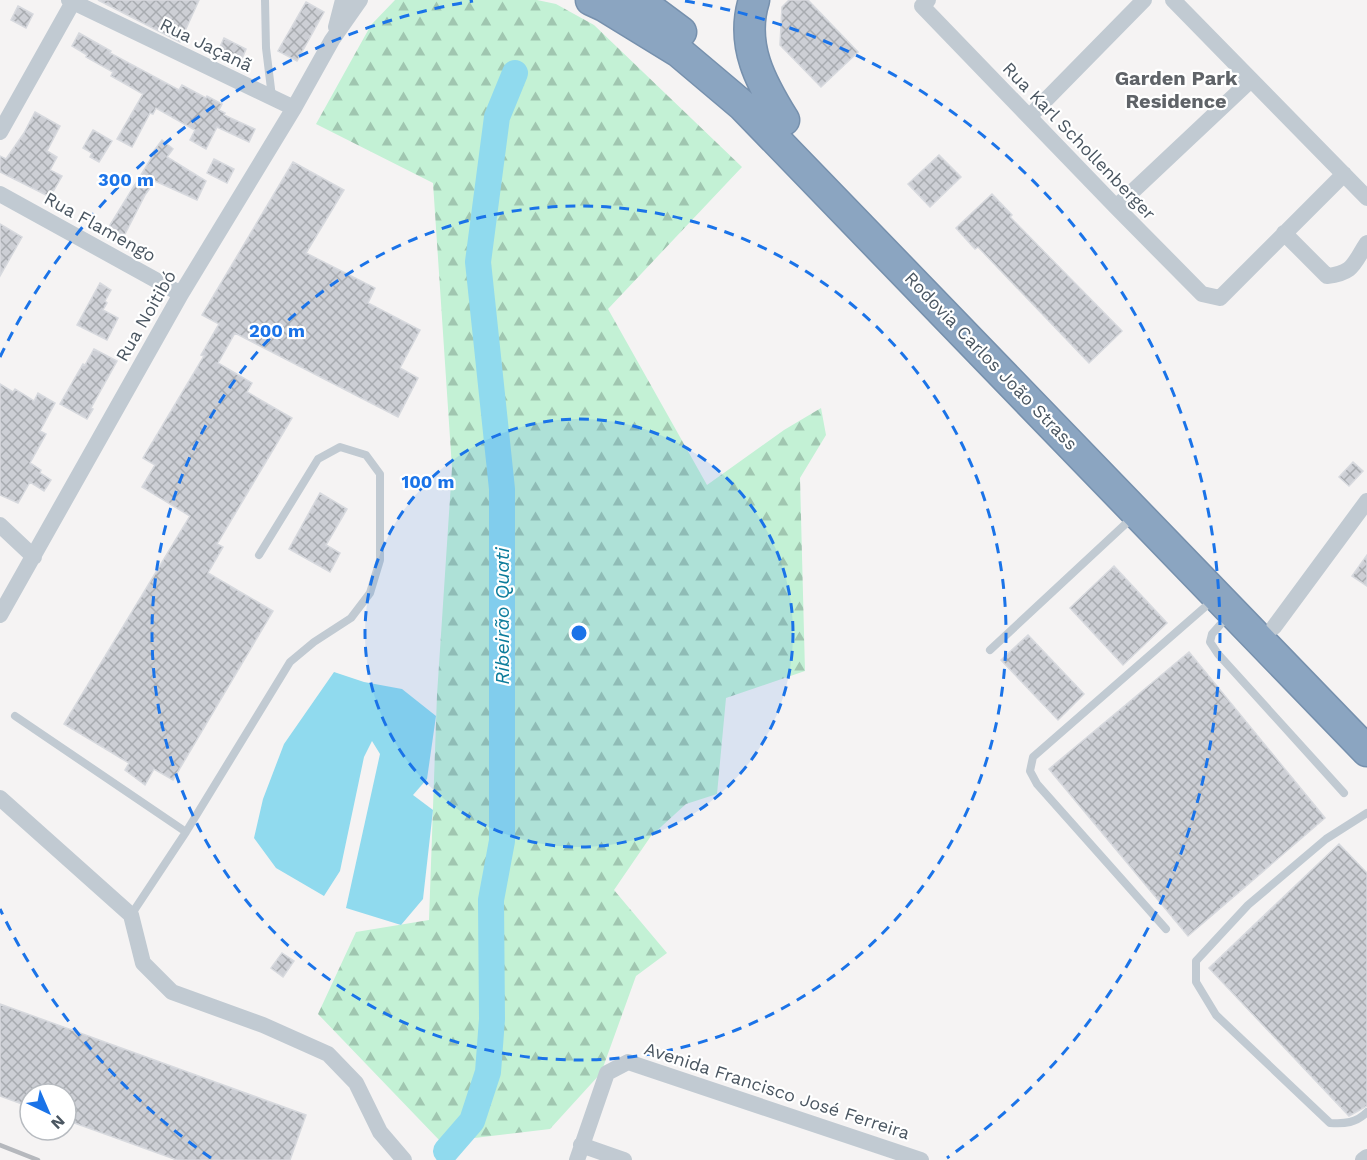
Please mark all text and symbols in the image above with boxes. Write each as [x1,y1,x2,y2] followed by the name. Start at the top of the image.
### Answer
[157,13,256,76] street label: Rua Jaçanã
[999,58,1160,224] street label: Rua Karl Schollenberger
[1115,66,1238,113] district label: Garden Park Residence
[98,169,154,190] text: 300 m
[41,187,160,266] street label: Rua Flamengo
[111,266,180,365] street label: Rua Noitibó
[901,267,1082,454] street label: Rodovia Carlos João Strass
[249,320,305,341] text: 200 m
[401,471,455,492] text: 100 m
[490,546,514,685] water label: Ribeirão Quati
[569,623,589,643] centre of rings
[642,1038,913,1143] street label: Avenida Francisco José Ferreira
[18,1082,78,1142] north arrow
[47,1111,69,1133] text: N

